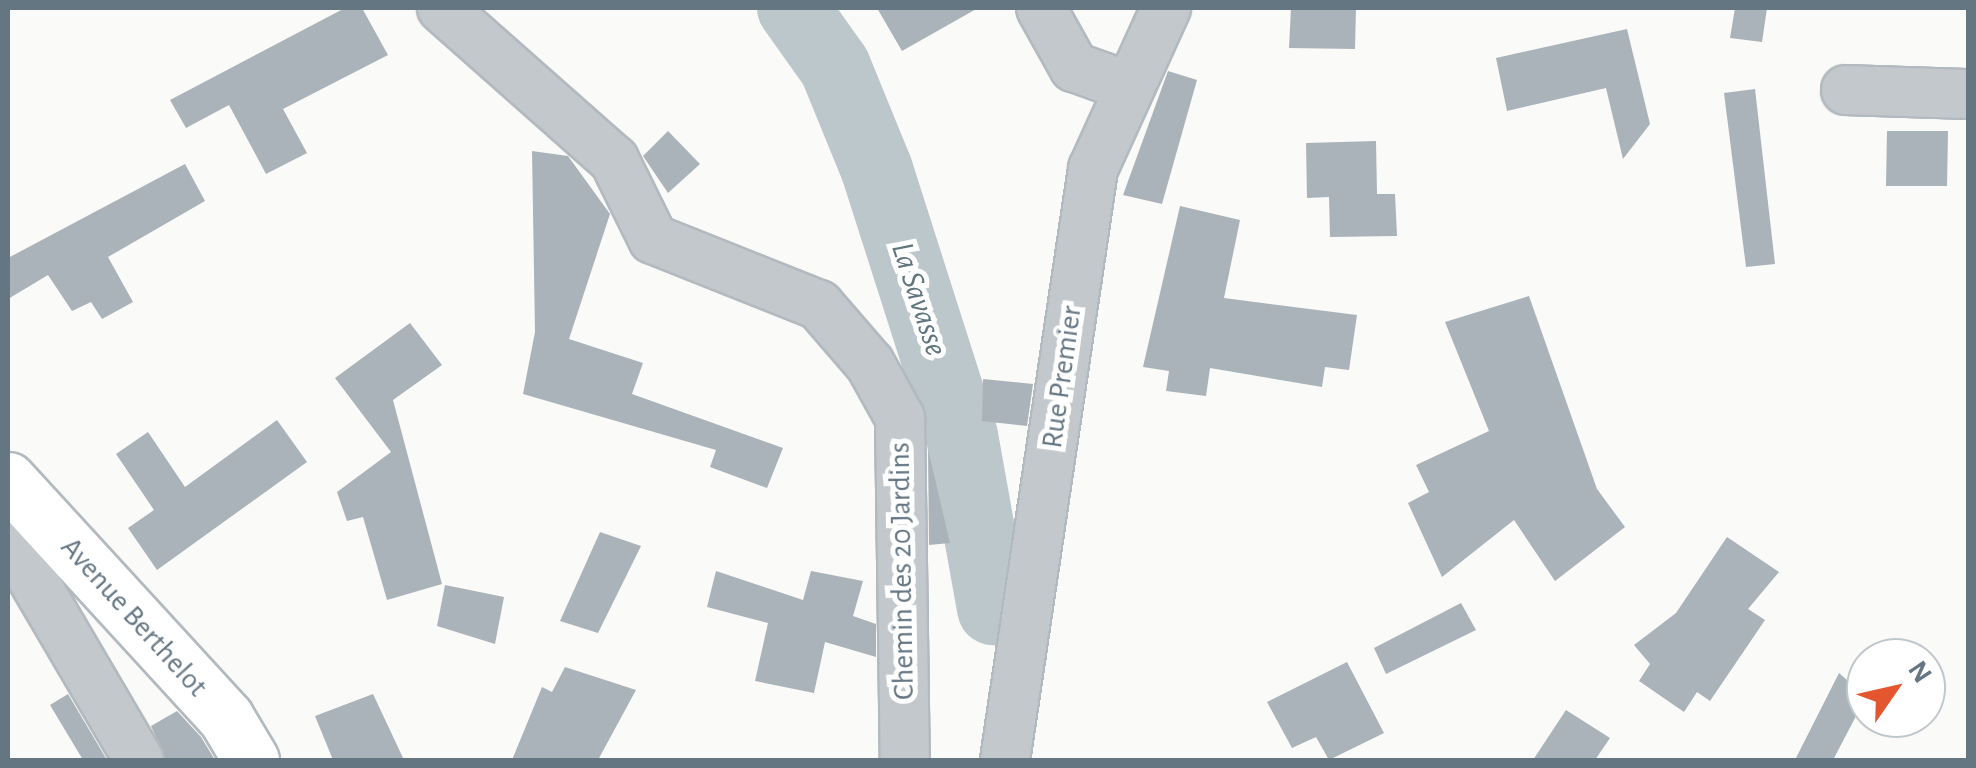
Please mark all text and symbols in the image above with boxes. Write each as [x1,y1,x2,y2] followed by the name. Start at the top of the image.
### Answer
[883,237,955,361] water label: La Savasse
[1034,303,1090,451] street label: Rue Premier
[882,442,922,700] street label: Chemin des 20 Jardins
[53,530,215,704] street label: Avenue Berthelot
[1846,638,1946,738] north arrow
[1902,656,1936,688] text: N

